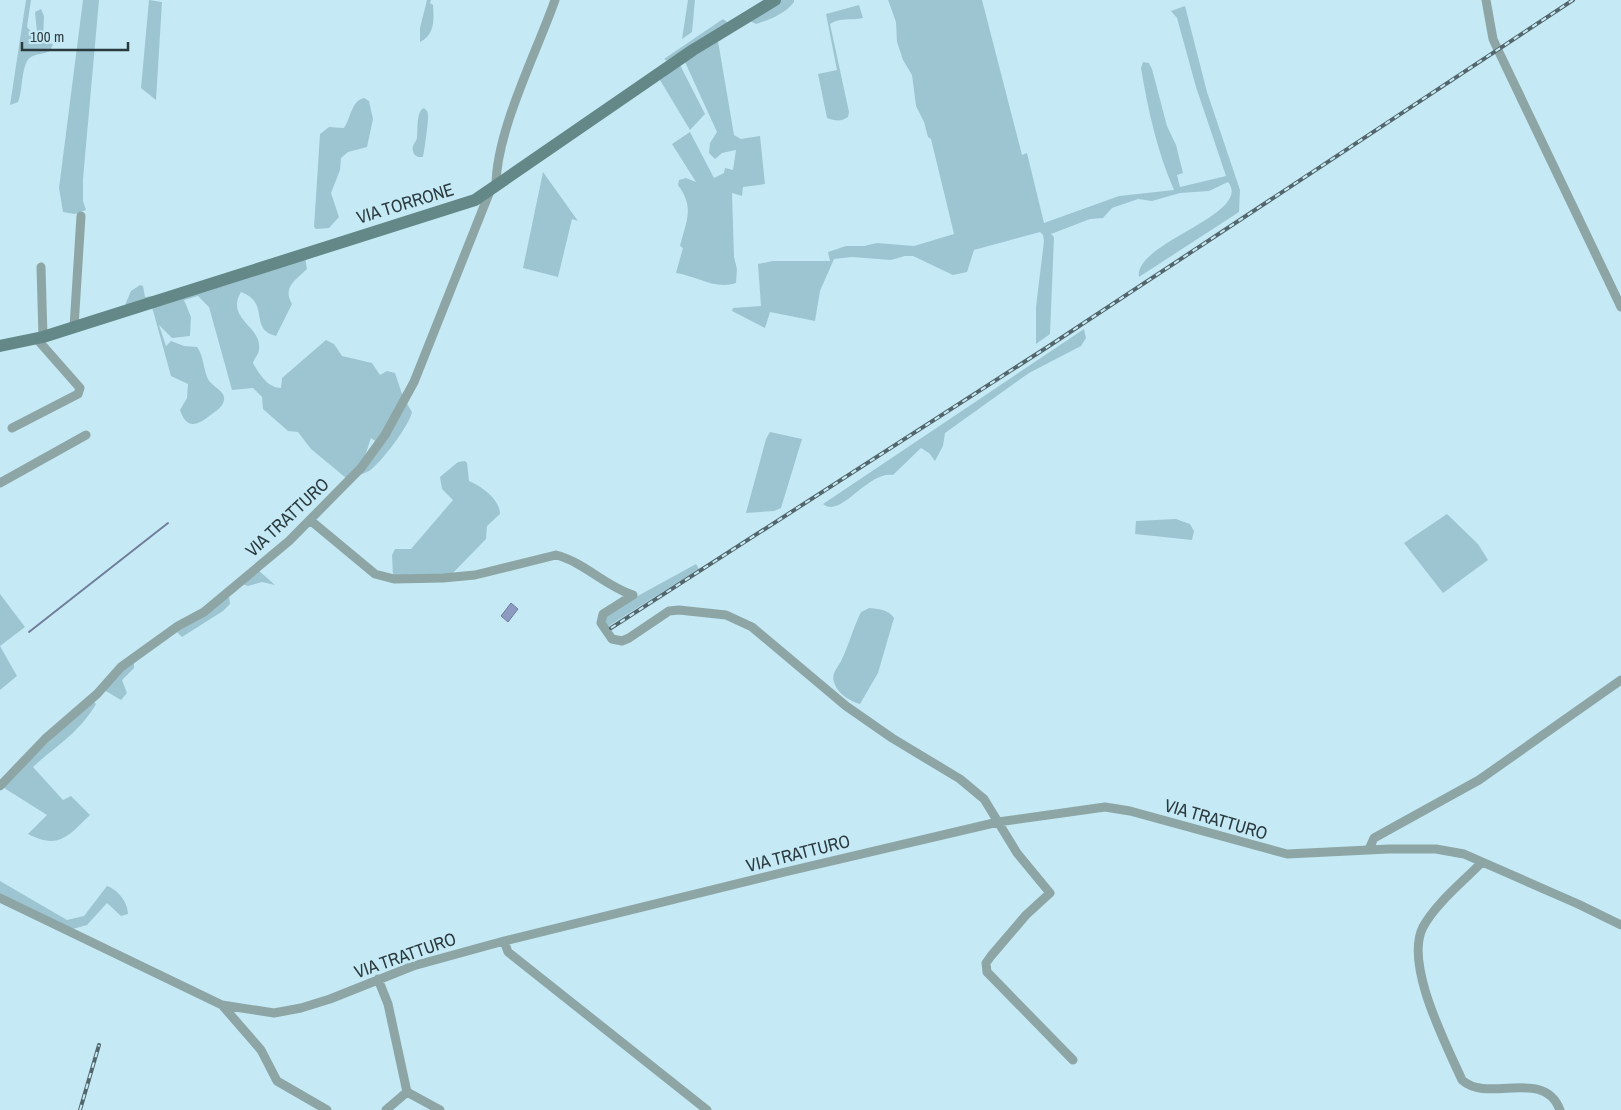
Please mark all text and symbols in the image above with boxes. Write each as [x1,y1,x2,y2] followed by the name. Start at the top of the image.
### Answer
[22,20,129,52] scale bar
[30,26,64,47] text: 100 m
[353,176,457,230] street label: VIA TORRONE
[240,472,334,562] street label: VIA TRATTURO
[1162,792,1270,846] street label: VIA TRATTURO
[743,828,853,878] street label: VIA TRATTURO
[351,926,459,984] street label: VIA TRATTURO

